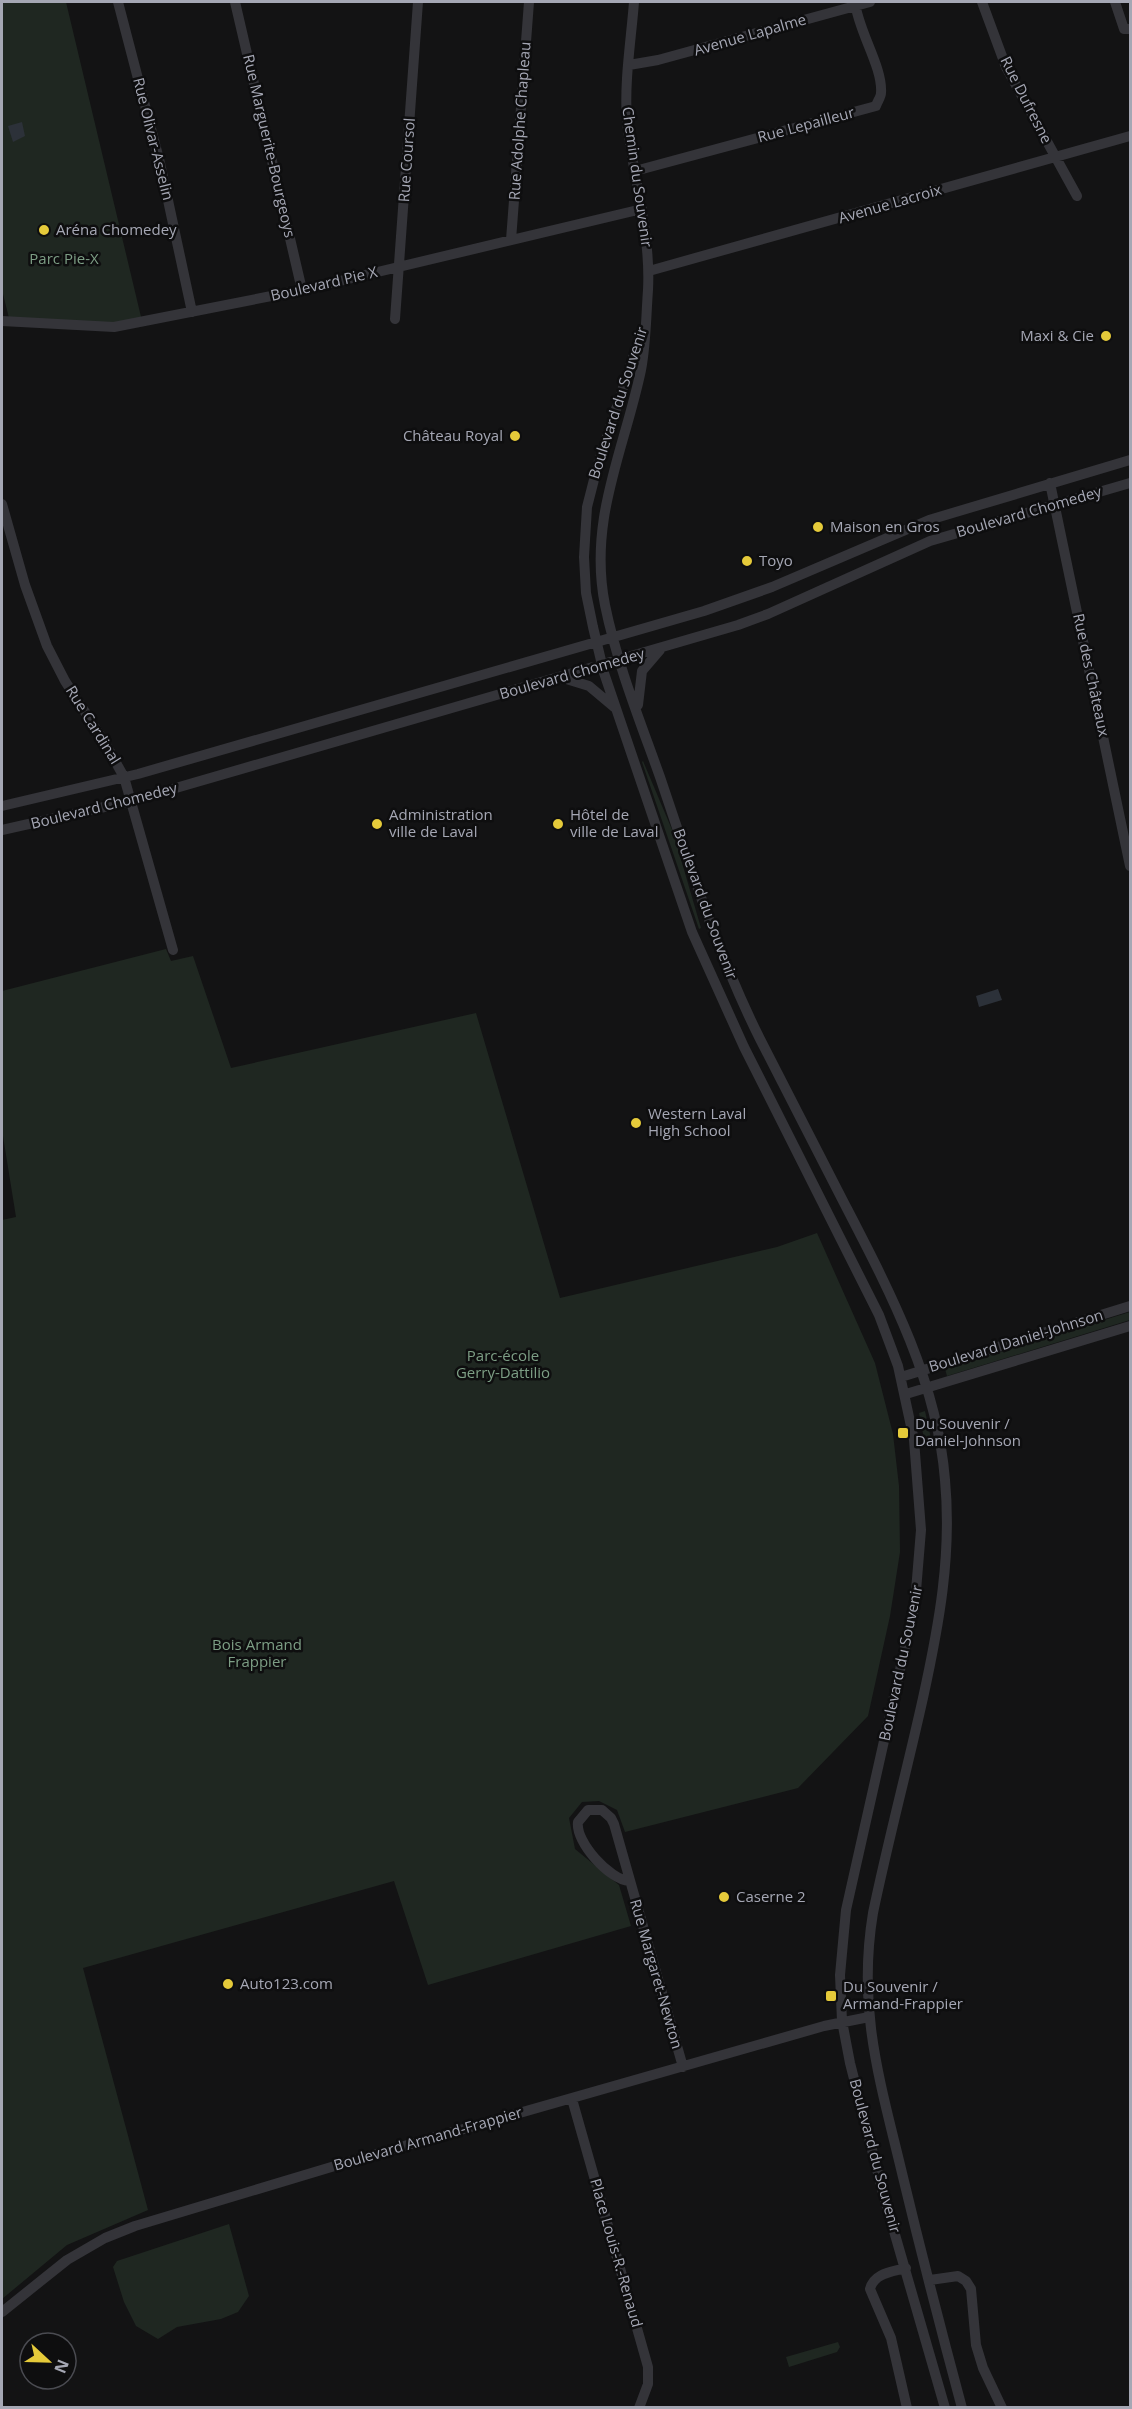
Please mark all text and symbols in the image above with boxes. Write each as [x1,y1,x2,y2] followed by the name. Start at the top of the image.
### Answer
[691,8,808,60] street label: Avenue Lapalme
[503,41,535,201] street label: Rue Adolphe Chapleau
[239,52,301,239] street label: Rue Marguerite-Bourgeoys
[996,53,1057,147] street label: Rue Dufresne
[129,75,179,202] street label: Rue Olivar-Asselin
[755,101,856,147] street label: Rue Lepailleur
[618,105,658,248] street label: Chemin du Souvenir
[393,117,419,203] street label: Rue Coursol
[836,179,944,227] street label: Avenue Lacroix
[56,219,177,239] place label: Aréna Chomedey
[37,223,51,237] marker: Aréna Chomedey
[29,248,99,268] park label: Parc Pie-X
[268,261,379,305] street label: Boulevard Pie X
[583,324,651,481] street label: Boulevard du Souvenir
[1020,325,1094,345] place label: Maxi & Cie
[1099,329,1113,343] marker: Maxi & Cie
[403,425,503,445] place label: Château Royal
[508,429,522,443] marker: Château Royal
[954,481,1104,541] street label: Boulevard Chomedey
[830,516,940,536] place label: Maison en Gros
[811,520,825,534] marker: Maison en Gros
[759,550,793,570] place label: Toyo
[740,554,754,568] marker: Toyo
[1069,611,1115,738] street label: Rue des Châteaux
[497,643,647,703] street label: Boulevard Chomedey
[62,681,126,768] street label: Rue Cardinal
[28,777,180,833] street label: Boulevard Chomedey
[389,804,493,841] place label: Administration ville de Laval
[570,804,658,841] place label: Hôtel de ville de Laval
[370,817,384,831] marker: Administration ville de Laval
[551,817,565,831] marker: Hôtel de ville de Laval
[669,826,743,982] street label: Boulevard du Souvenir
[648,1103,746,1140] place label: Western Laval High School
[629,1116,643,1130] marker: Western Laval High School
[926,1304,1105,1376] street label: Boulevard Daniel-Johnson
[456,1345,550,1382] park label: Parc-école Gerry-Dattilio
[915,1413,1021,1450] place label: Du Souvenir / Daniel-Johnson
[896,1426,910,1440] marker: Du Souvenir / Daniel-Johnson
[874,1583,926,1743] street label: Boulevard du Souvenir
[212,1634,302,1671] park label: Bois Armand Frappier
[736,1886,806,1906] place label: Caserne 2
[717,1890,731,1904] marker: Caserne 2
[626,1897,688,2051] street label: Rue Margaret-Newton
[240,1973,333,1993] place label: Auto123.com
[843,1976,963,2013] place label: Du Souvenir / Armand-Frappier
[221,1977,235,1991] marker: Auto123.com
[824,1989,838,2003] marker: Du Souvenir / Armand-Frappier
[846,2076,906,2235] street label: Boulevard du Souvenir
[331,2102,524,2175] street label: Boulevard Armand-Frappier
[586,2176,648,2330] street label: Place Louis-R.-Renaud
[18,2331,78,2391] north arrow
[49,2356,75,2377] text: N

